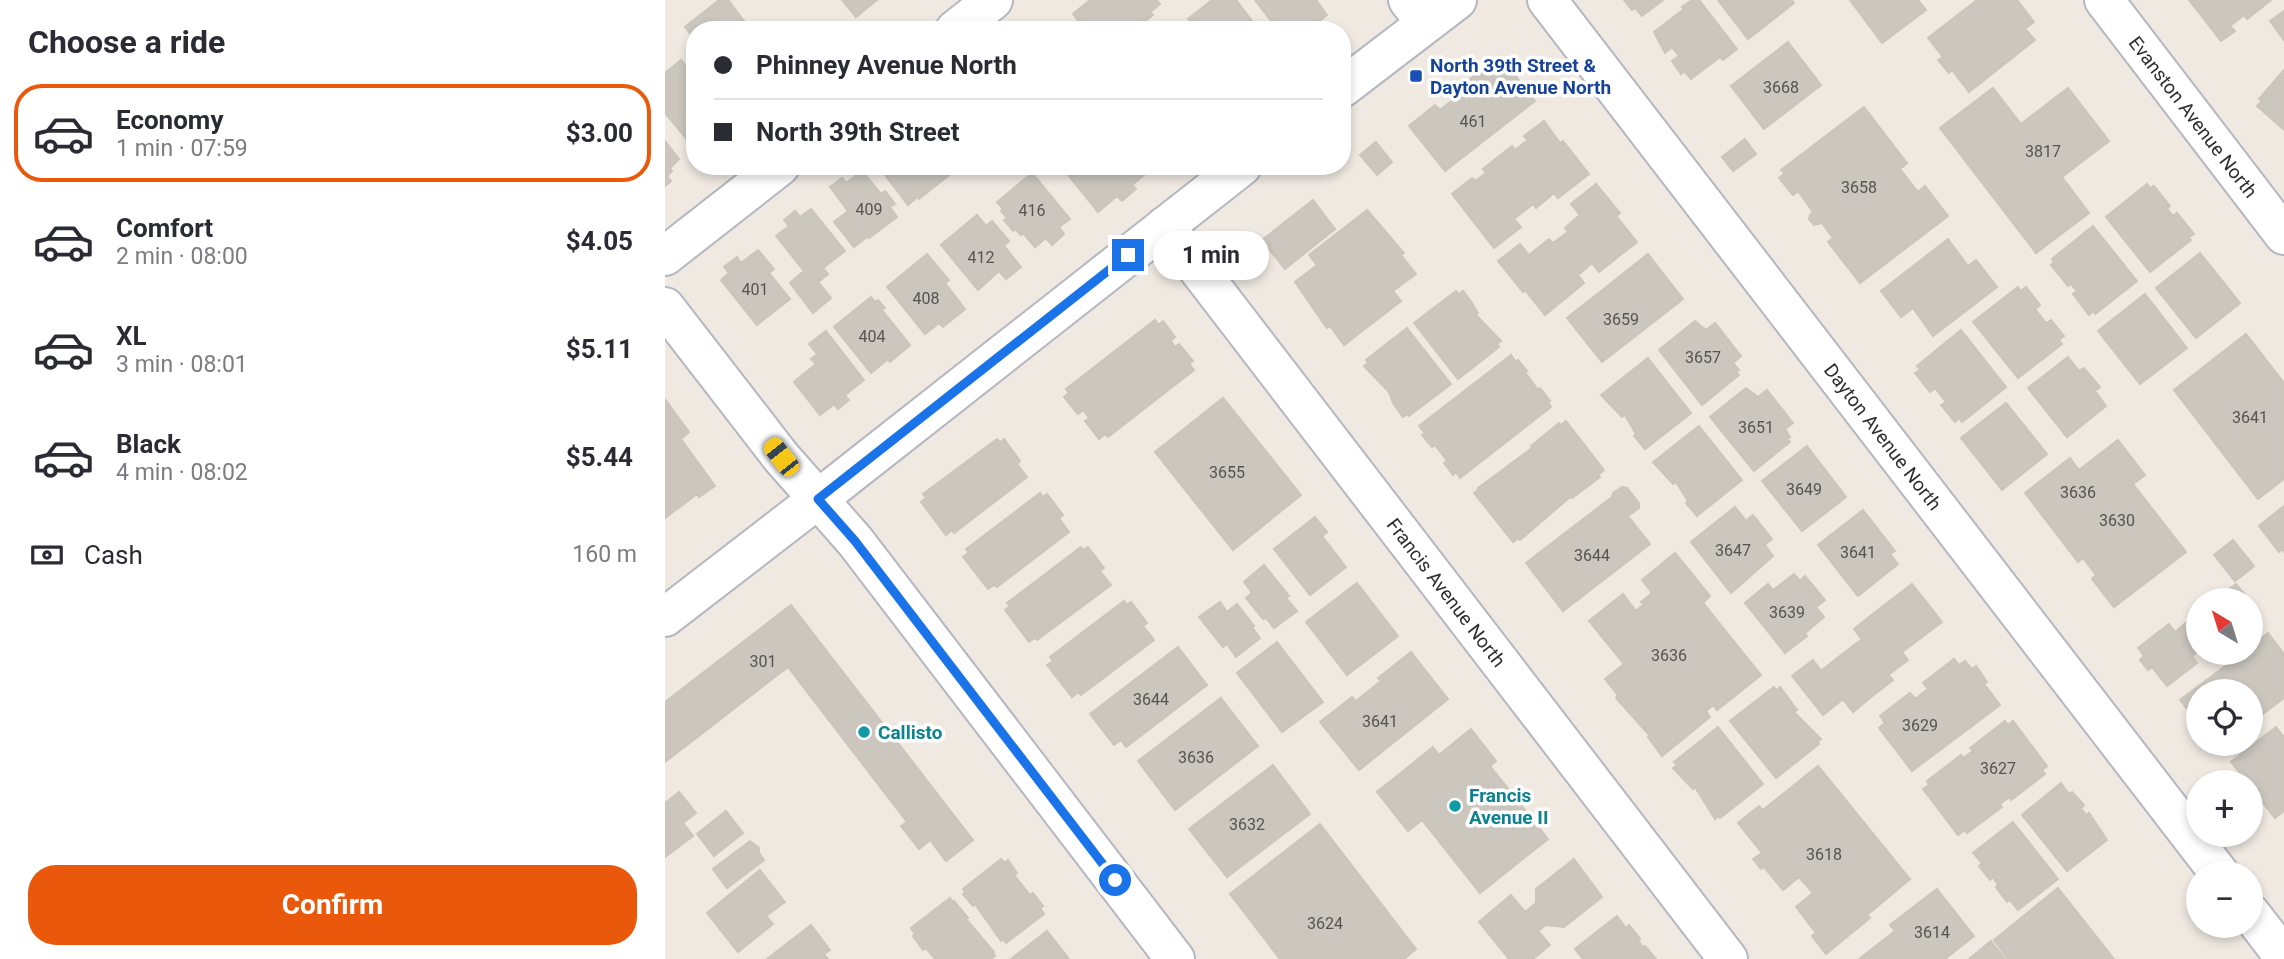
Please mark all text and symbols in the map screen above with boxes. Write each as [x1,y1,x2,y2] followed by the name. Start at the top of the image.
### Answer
[28,23,225,61] text: Choose a ride
[2124,32,2262,202] street label: Evanston Avenue North
[756,50,1017,80] text: Phinney Avenue North
[1430,54,1611,99] place label: North 39th Street & Dayton Avenue North
[1408,68,1424,84] marker: North 39th Street & Dayton Avenue North
[1763,78,1799,97] house number: 3668
[32,102,95,165] icon: car
[116,105,223,135] text: Economy
[1460,112,1486,131] house number: 461
[756,117,960,147] text: North 39th Street
[566,118,633,148] text: $3.00
[116,135,248,162] text: 1 min · 07:59
[2025,142,2061,161] house number: 3817
[1841,178,1877,197] house number: 3658
[856,200,882,219] house number: 409
[1019,201,1045,220] house number: 416
[32,210,95,273] icon: car
[116,213,213,243] text: Comfort
[566,226,633,256] text: $4.05
[1153,230,1268,280] callout: 1 min
[1112,239,1144,271] route end
[1182,242,1240,269] text: 1 min
[116,243,248,270] text: 2 min · 08:00
[968,248,994,267] house number: 412
[742,280,768,299] house number: 401
[913,289,939,308] house number: 408
[1603,310,1639,329] house number: 3659
[32,318,95,381] icon: car
[116,321,147,351] text: XL
[859,327,885,346] house number: 404
[566,334,633,364] text: $5.11
[1685,348,1721,367] house number: 3657
[116,351,248,378] text: 3 min · 08:01
[1819,359,1946,515] street label: Dayton Avenue North
[2232,408,2268,427] house number: 3641
[1738,418,1774,437] house number: 3651
[32,426,95,489] icon: car
[116,429,181,459] text: Black
[760,434,803,480] car
[566,442,633,472] text: $5.44
[116,459,248,486] text: 4 min · 08:02
[1209,463,1245,482] house number: 3655
[1786,480,1822,499] house number: 3649
[2060,483,2096,502] house number: 3636
[2099,511,2135,530] house number: 3630
[1382,514,1510,672] street label: Francis Avenue North
[28,536,66,574] icon: cash
[84,540,143,570] text: Cash
[572,541,637,568] text: 160 m
[1715,541,1751,560] house number: 3647
[1840,543,1876,562] house number: 3641
[1574,546,1610,565] house number: 3644
[2186,588,2263,665] north arrow
[2186,588,2263,938] map controls
[1769,603,1805,622] house number: 3639
[1651,646,1687,665] house number: 3636
[750,652,776,671] house number: 301
[2186,679,2263,756] button: locate
[1133,690,1169,709] house number: 3644
[1362,712,1398,731] house number: 3641
[1902,716,1938,735] house number: 3629
[878,721,943,744] place label: Callisto
[856,724,872,740] marker: Callisto
[1178,748,1214,767] house number: 3636
[1980,759,2016,778] house number: 3627
[2186,770,2263,847] button: +
[1469,784,1548,829] place label: Francis Avenue II
[1447,798,1463,814] marker: Francis Avenue II
[1229,815,1265,834] house number: 3632
[1806,845,1842,864] house number: 3618
[2186,861,2263,938] button: −
[1099,864,1131,896] route start
[28,865,637,945] button: Confirm
[1307,914,1343,933] house number: 3624
[1914,923,1950,942] house number: 3614

